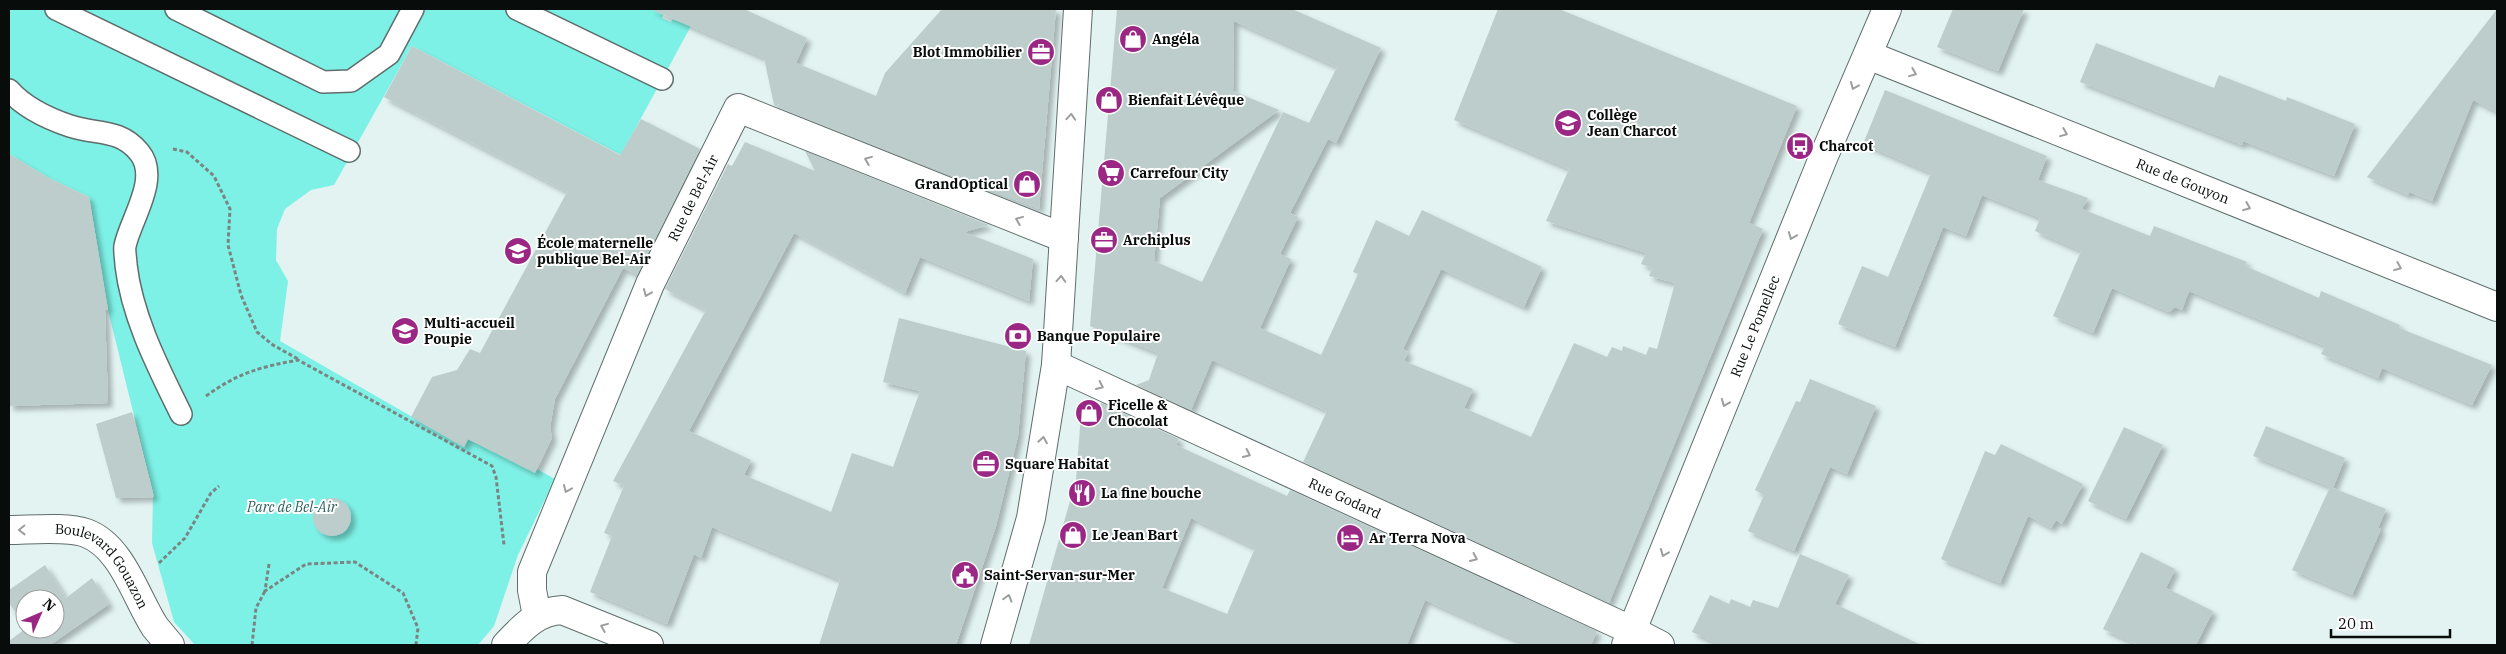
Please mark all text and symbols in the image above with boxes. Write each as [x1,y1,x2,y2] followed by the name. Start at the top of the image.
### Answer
[1118,24,1148,54] shop icon: Angéla
[1152,30,1199,48] place label: Angéla
[1026,37,1056,67] office icon: Blot Immobilier
[913,43,1022,61] place label: Blot Immobilier
[1908,66,1917,77] one-way arrow
[1850,81,1861,90] one-way arrow
[1094,85,1124,115] shop icon: Bienfait Lévêque
[1128,91,1244,109] place label: Bienfait Lévêque
[1587,106,1677,140] place label: Collège Jean Charcot
[1553,108,1583,138] school or university icon: Collège Jean Charcot
[1066,112,1077,120] one-way arrow
[2059,127,2068,137] one-way arrow
[1785,131,1815,161] bus stop icon: Charcot
[1819,137,1873,155] place label: Charcot
[664,151,723,244] street label: Rue de Bel-Air
[2133,154,2232,208] street label: Rue de Gouyon
[864,156,873,166] one-way arrow
[1096,158,1126,188] supermarket icon: Carrefour City
[1130,164,1229,182] place label: Carrefour City
[1012,169,1042,199] shop icon: GrandOptical
[915,175,1008,193] place label: GrandOptical
[2243,201,2251,211] one-way arrow
[1015,216,1023,226] one-way arrow
[1089,225,1119,255] office icon: Archiplus
[1123,231,1191,249] place label: Archiplus
[1788,231,1798,240] one-way arrow
[537,233,653,268] place label: École maternelle publique Bel-Air
[503,236,533,266] school or university icon: École maternelle publique Bel-Air
[2393,261,2402,271] one-way arrow
[1726,273,1784,380] street label: Rue Le Pomellec
[1056,274,1067,282] one-way arrow
[643,288,653,297] one-way arrow
[424,314,515,348] place label: Multi-accueil Poupie
[390,316,420,346] school or university icon: Multi-accueil Poupie
[1003,321,1033,351] bank icon: Banque Populaire
[1037,327,1161,345] place label: Banque Populaire
[1095,379,1104,390] one-way arrow
[1108,396,1168,430] place label: Ficelle & Chocolat
[1074,398,1104,428] shop icon: Ficelle & Chocolat
[1720,398,1731,407] one-way arrow
[1038,436,1048,444] one-way arrow
[1242,447,1251,458] one-way arrow
[971,449,1001,479] office icon: Square Habitat
[1005,455,1109,473] place label: Square Habitat
[1306,474,1384,523] street label: Rue Godard
[1067,478,1097,508] restaurant icon: La fine bouche
[563,484,573,493] one-way arrow
[1101,484,1201,502] place label: La fine bouche
[246,498,338,516] park label: Parc de Bel-Air
[55,520,152,612] street label: Boulevard Gouazon
[1058,520,1088,550] shop icon: Le Jean Bart
[1335,523,1365,553] hotel icon: Ar Terra Nova
[18,525,26,535] one-way arrow
[1092,526,1178,544] place label: Le Jean Bart
[1369,529,1466,547] place label: Ar Terra Nova
[1660,548,1670,557] one-way arrow
[1469,552,1478,563] one-way arrow
[950,560,980,590] public building icon: Saint-Servan-sur-Mer
[984,566,1135,584] place label: Saint-Servan-sur-Mer
[15,589,65,639] north arrow
[1002,594,1013,603] one-way arrow
[39,595,59,615] text: N
[2331,606,2450,638] scale bar
[2338,614,2374,633] text: 20 m
[600,623,609,633] one-way arrow

